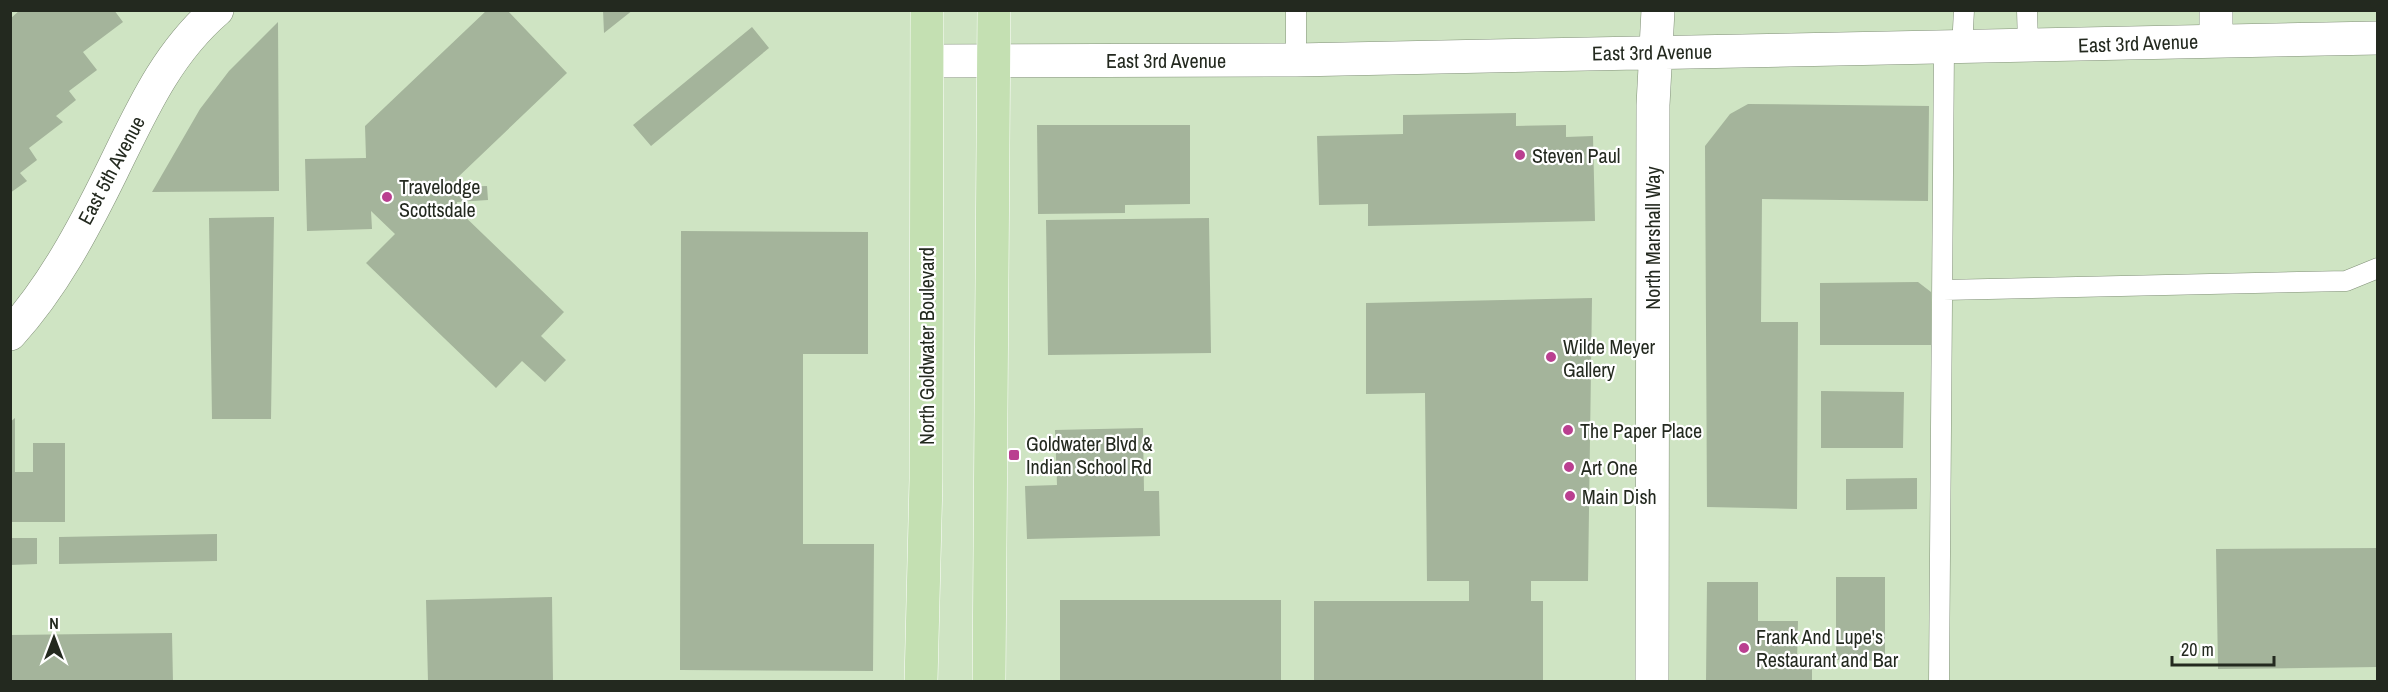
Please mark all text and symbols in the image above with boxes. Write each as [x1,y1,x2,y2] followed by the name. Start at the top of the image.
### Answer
[2078,27,2198,59] street label: East 3rd Avenue
[1592,37,1712,67] street label: East 3rd Avenue
[1106,47,1226,74] street label: East 3rd Avenue
[71,111,151,229] street label: East 5th Avenue
[1532,142,1620,169] place label: Steven Paul
[1513,148,1527,162] marker: Steven Paul
[1639,166,1666,310] street label: North Marshall Way
[399,173,480,223] place label: Travelodge Scottsdale
[380,190,394,204] marker: Travelodge Scottsdale
[913,247,940,445] street label: North Goldwater Boulevard
[1563,333,1656,383] place label: Wilde Meyer Gallery
[1544,350,1558,364] marker: Wilde Meyer Gallery
[1580,417,1702,444] place label: The Paper Place
[1561,423,1575,437] marker: The Paper Place
[1026,430,1153,480] place label: Goldwater Blvd & Indian School Rd
[1007,448,1021,462] marker: Goldwater Blvd & Indian School Rd
[1580,454,1638,481] place label: Art One
[1562,460,1576,474] marker: Art One
[1582,483,1657,510] place label: Main Dish
[1563,489,1577,503] marker: Main Dish
[24,608,84,668] north arrow
[49,612,59,634] text: N
[1756,623,1899,673] place label: Frank And Lupe's Restaurant and Bar
[2172,629,2274,667] scale bar
[2181,637,2214,662] text: 20 m
[1737,641,1751,655] marker: Frank And Lupe's Restaurant and Bar

